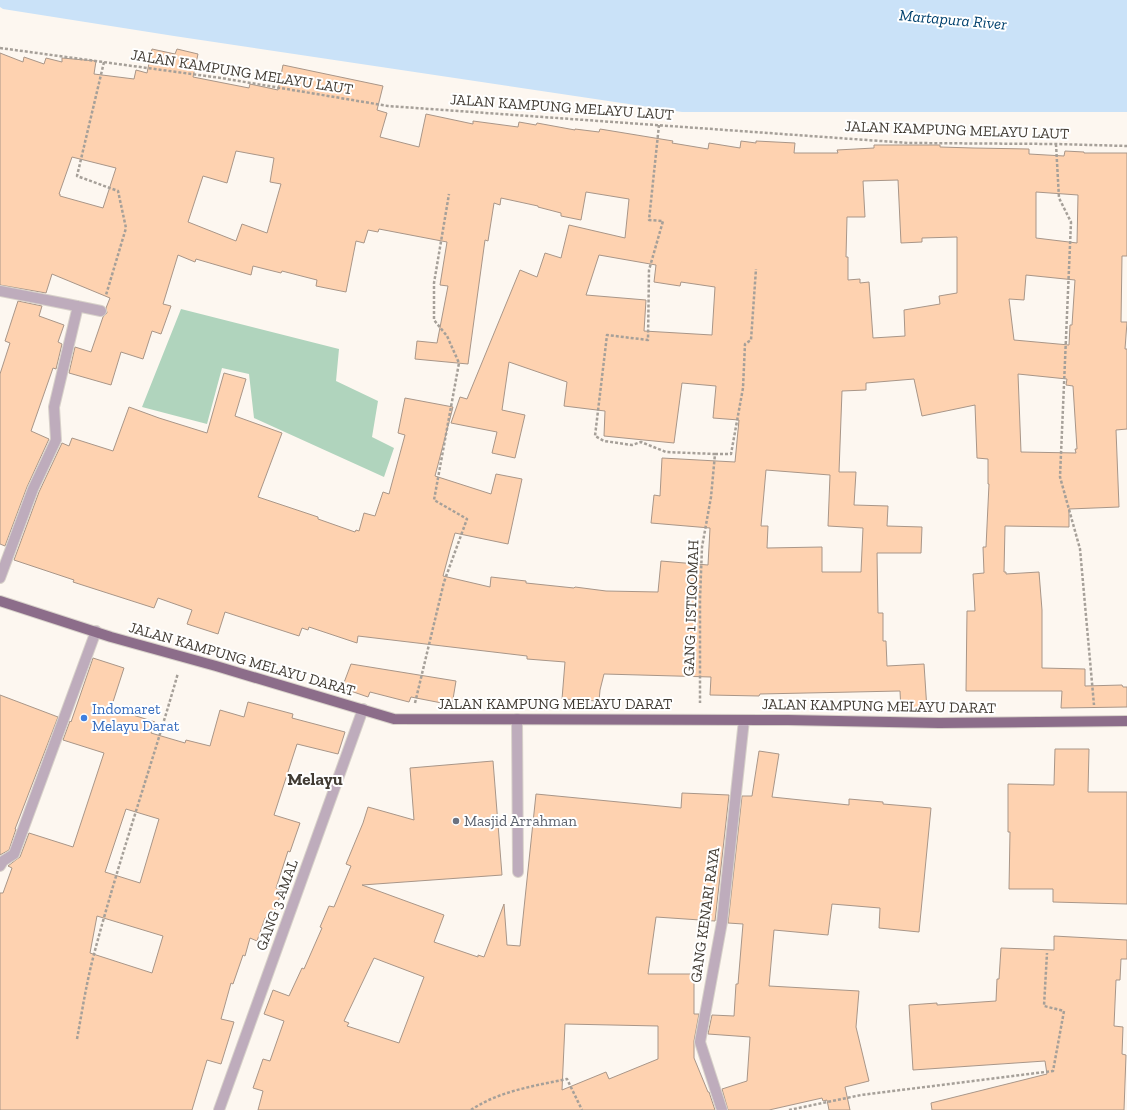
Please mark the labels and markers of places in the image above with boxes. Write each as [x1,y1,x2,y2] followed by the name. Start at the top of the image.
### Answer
[92,700,180,735] place label: Indomaret Melayu Darat
[79,713,89,723] marker: Indomaret Melayu Darat
[464,812,577,830] place label: Masjid Arrahman
[451,816,461,826] marker: Masjid Arrahman

